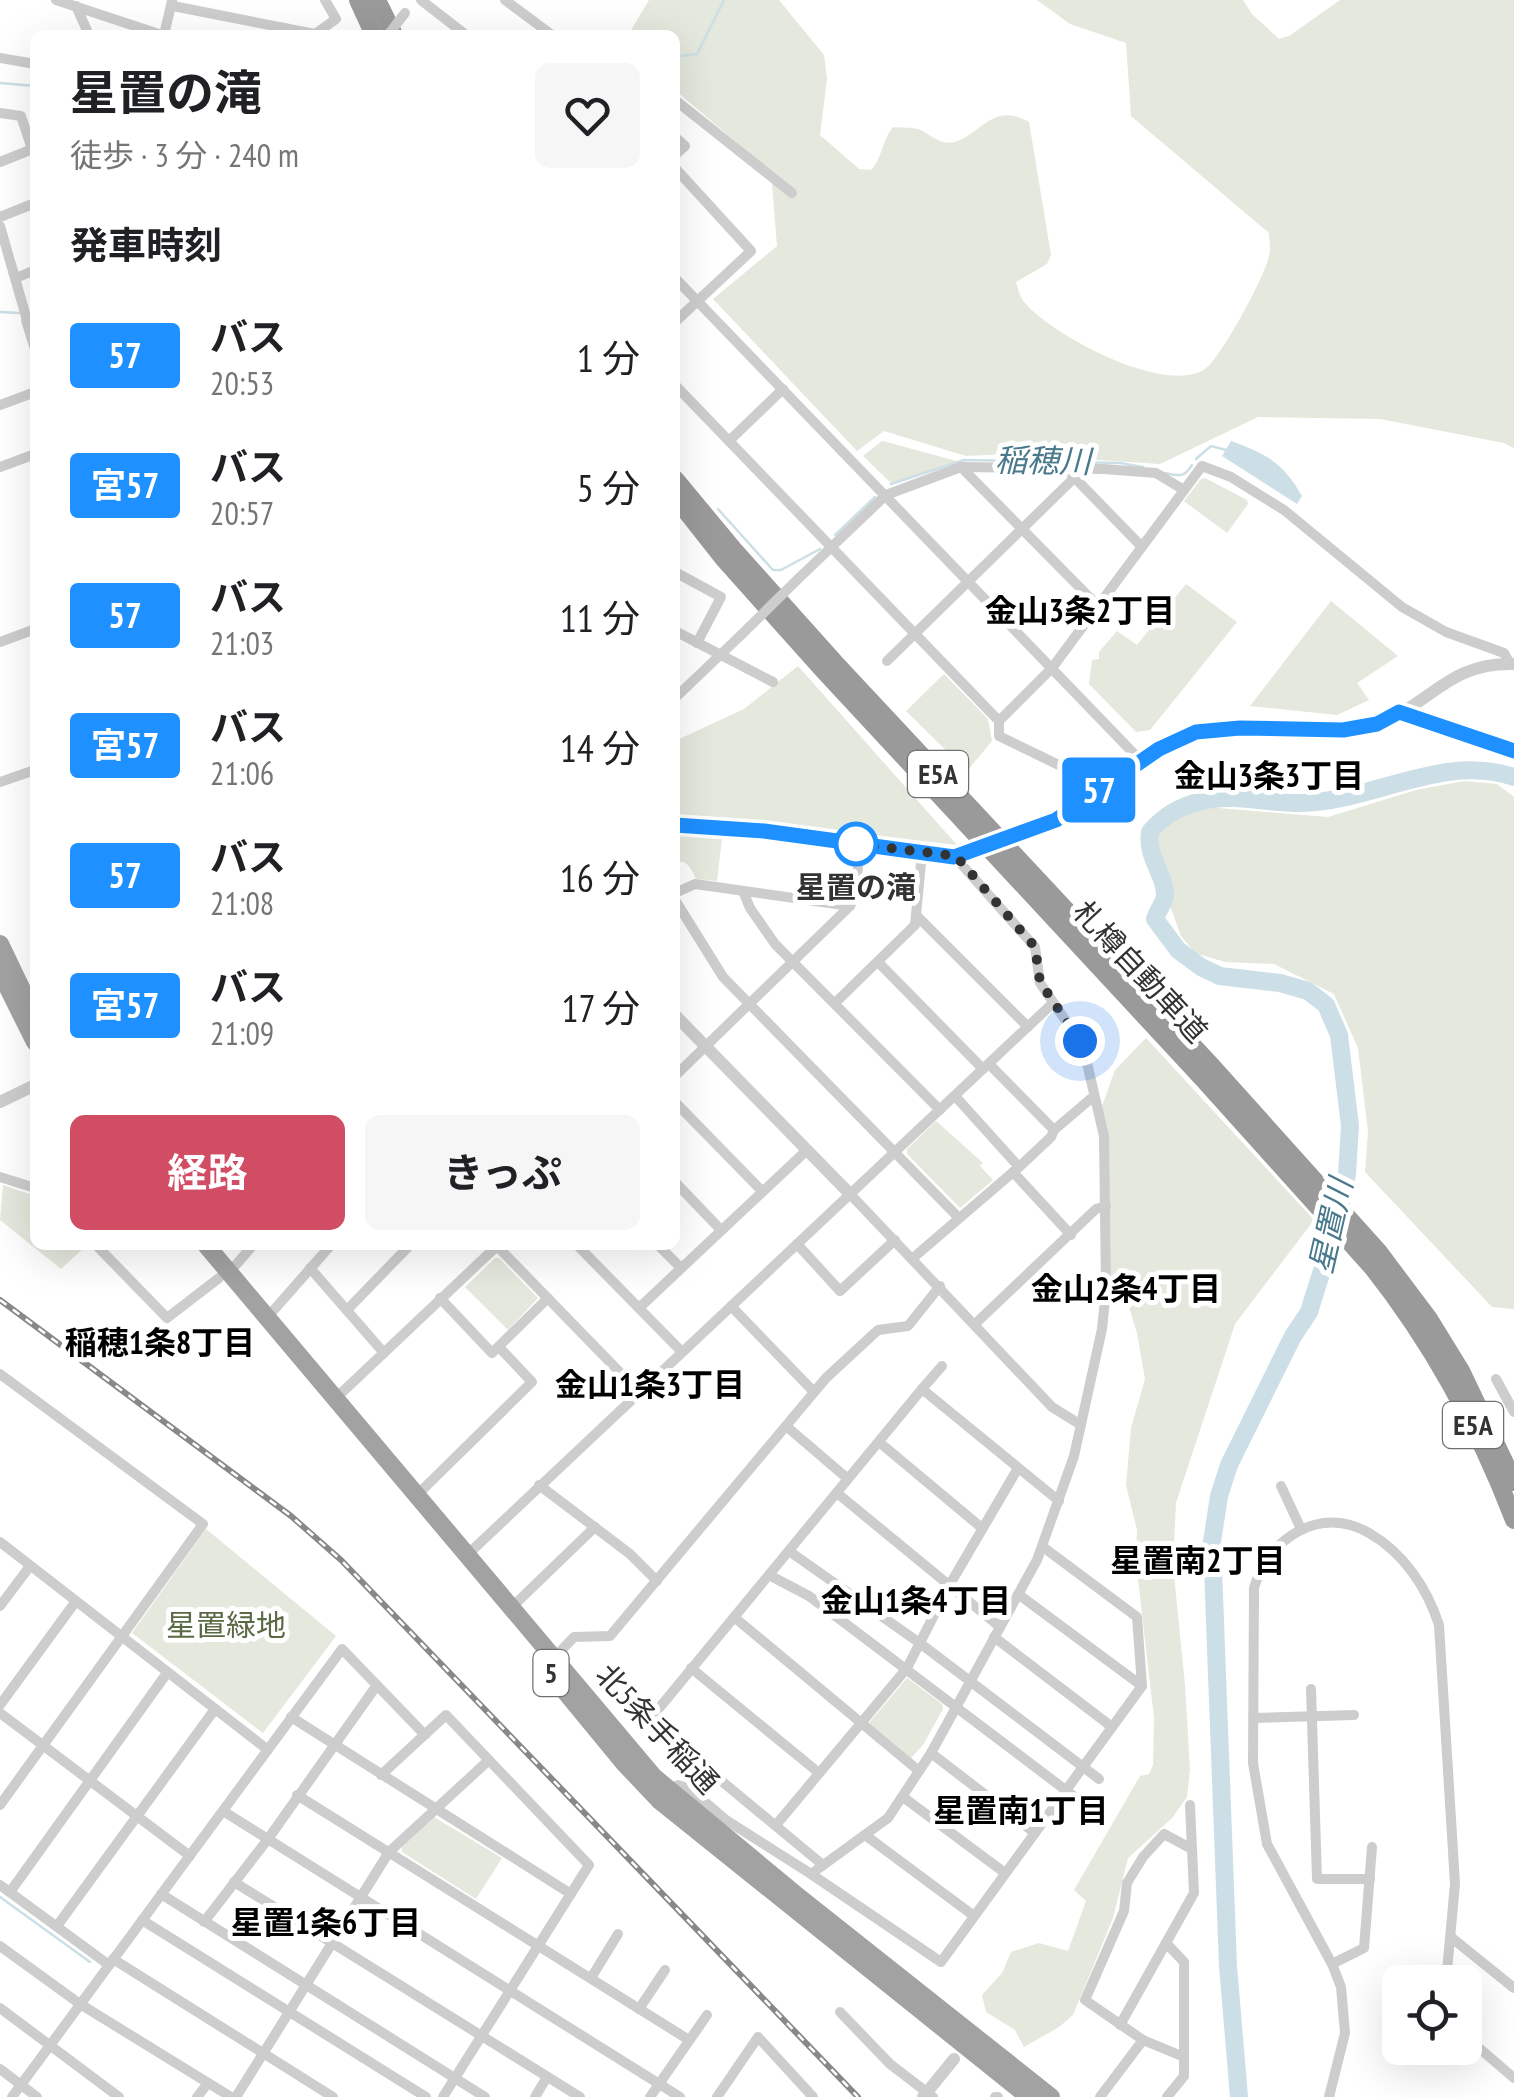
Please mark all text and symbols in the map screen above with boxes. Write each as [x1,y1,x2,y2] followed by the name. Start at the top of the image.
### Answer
[70,61,262,123] text: 星置の滝
[535,63,640,168] button: heart
[70,134,299,176] text: 徒歩 · 3 分 · 240 m
[70,220,222,269] text: 発車時刻
[210,312,286,361] text: バス
[108,332,142,378] text: 57
[577,333,640,382] text: 1 分
[210,362,274,404] text: 20:53
[995,438,1094,482] water label: 稲穂川
[210,442,286,491] text: バス
[91,462,159,508] text: 宮57
[577,463,640,512] text: 5 分
[210,492,274,534] text: 20:57
[210,572,286,621] text: バス
[985,589,1175,631] district label: 金山3条2丁目
[108,592,142,638] text: 57
[560,593,640,642] text: 11 分
[210,622,274,664] text: 21:03
[210,702,286,751] text: バス
[91,722,159,768] text: 宮57
[560,723,640,772] text: 14 分
[908,751,968,797] road number: E5A
[210,752,274,794] text: 21:06
[1174,754,1364,796] district label: 金山3条3丁目
[1054,758,1144,822] line badge: 57
[1082,767,1116,813] text: 57
[835,823,877,865] marker: 星置の滝
[210,832,286,881] text: バス
[108,852,142,898] text: 57
[560,853,640,902] text: 16 分
[796,867,916,906] place label: 星置の滝
[210,882,274,924] text: 21:08
[1065,892,1217,1050] street label: 札樽自動車道
[210,962,286,1011] text: バス
[91,982,159,1028] text: 宮57
[561,983,640,1032] text: 17 分
[210,1012,274,1054] text: 21:09
[1055,1016,1105,1066] your location
[70,1115,345,1230] button: 経路
[365,1115,640,1230] button: きっぷ
[1299,1171,1362,1277] water label: 星置川
[1031,1267,1221,1309] district label: 金山2条4丁目
[65,1321,255,1363] district label: 稲穂1条8丁目
[555,1363,745,1405] district label: 金山1条3丁目
[1443,1402,1503,1448] road number: E5A
[1110,1539,1286,1581] district label: 星置南2丁目
[821,1579,1011,1621] district label: 金山1条4丁目
[166,1605,286,1644] park label: 星置緑地
[534,1650,568,1696] road number: 5
[588,1655,728,1801] street label: 北5条手稲通
[933,1789,1109,1831] district label: 星置南1丁目
[231,1901,421,1943] district label: 星置1条6丁目
[1382,1965,1482,2065] map controls
[1382,1965,1482,2065] button: locate

